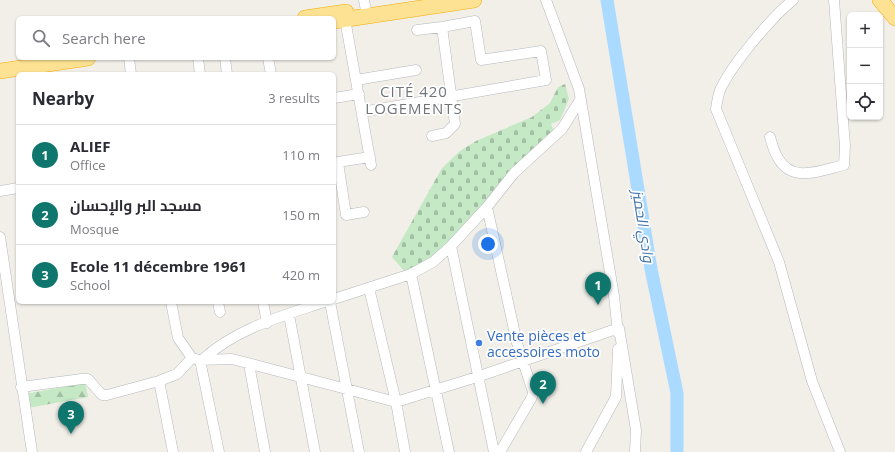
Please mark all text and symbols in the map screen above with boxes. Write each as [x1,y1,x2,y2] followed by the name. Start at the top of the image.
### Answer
[847,12,883,120] map controls
[847,12,883,48] button: +
[16,16,336,60] search box
[30,27,52,49] icon: search
[62,28,146,48] text: Search here
[847,48,883,84] button: −
[365,81,463,118] district label: CITÉ 420 LOGEMENTS
[847,84,883,120] button: locate
[32,87,94,110] text: Nearby
[268,89,320,107] text: 3 results
[70,136,110,156] text: ALIEF
[41,146,49,164] text: 1
[282,146,320,164] text: 110 m
[70,156,106,174] text: Office
[625,186,660,265] water label: وادي الحميز
[70,195,202,215] text: مسجد البر والإحسان
[41,206,49,224] text: 2
[282,206,320,224] text: 150 m
[70,220,119,238] text: Mosque
[478,234,498,254] your location
[70,256,247,276] text: Ecole 11 décembre 1961
[41,266,49,284] text: 3
[282,266,320,284] text: 420 m
[585,272,611,305] pin: 1
[70,276,110,294] text: School
[487,326,600,361] place label: Vente pièces et accessoires moto
[474,338,484,348] marker: Vente pièces et accessoires moto
[530,371,556,404] pin: 2
[58,401,84,434] pin: 3

